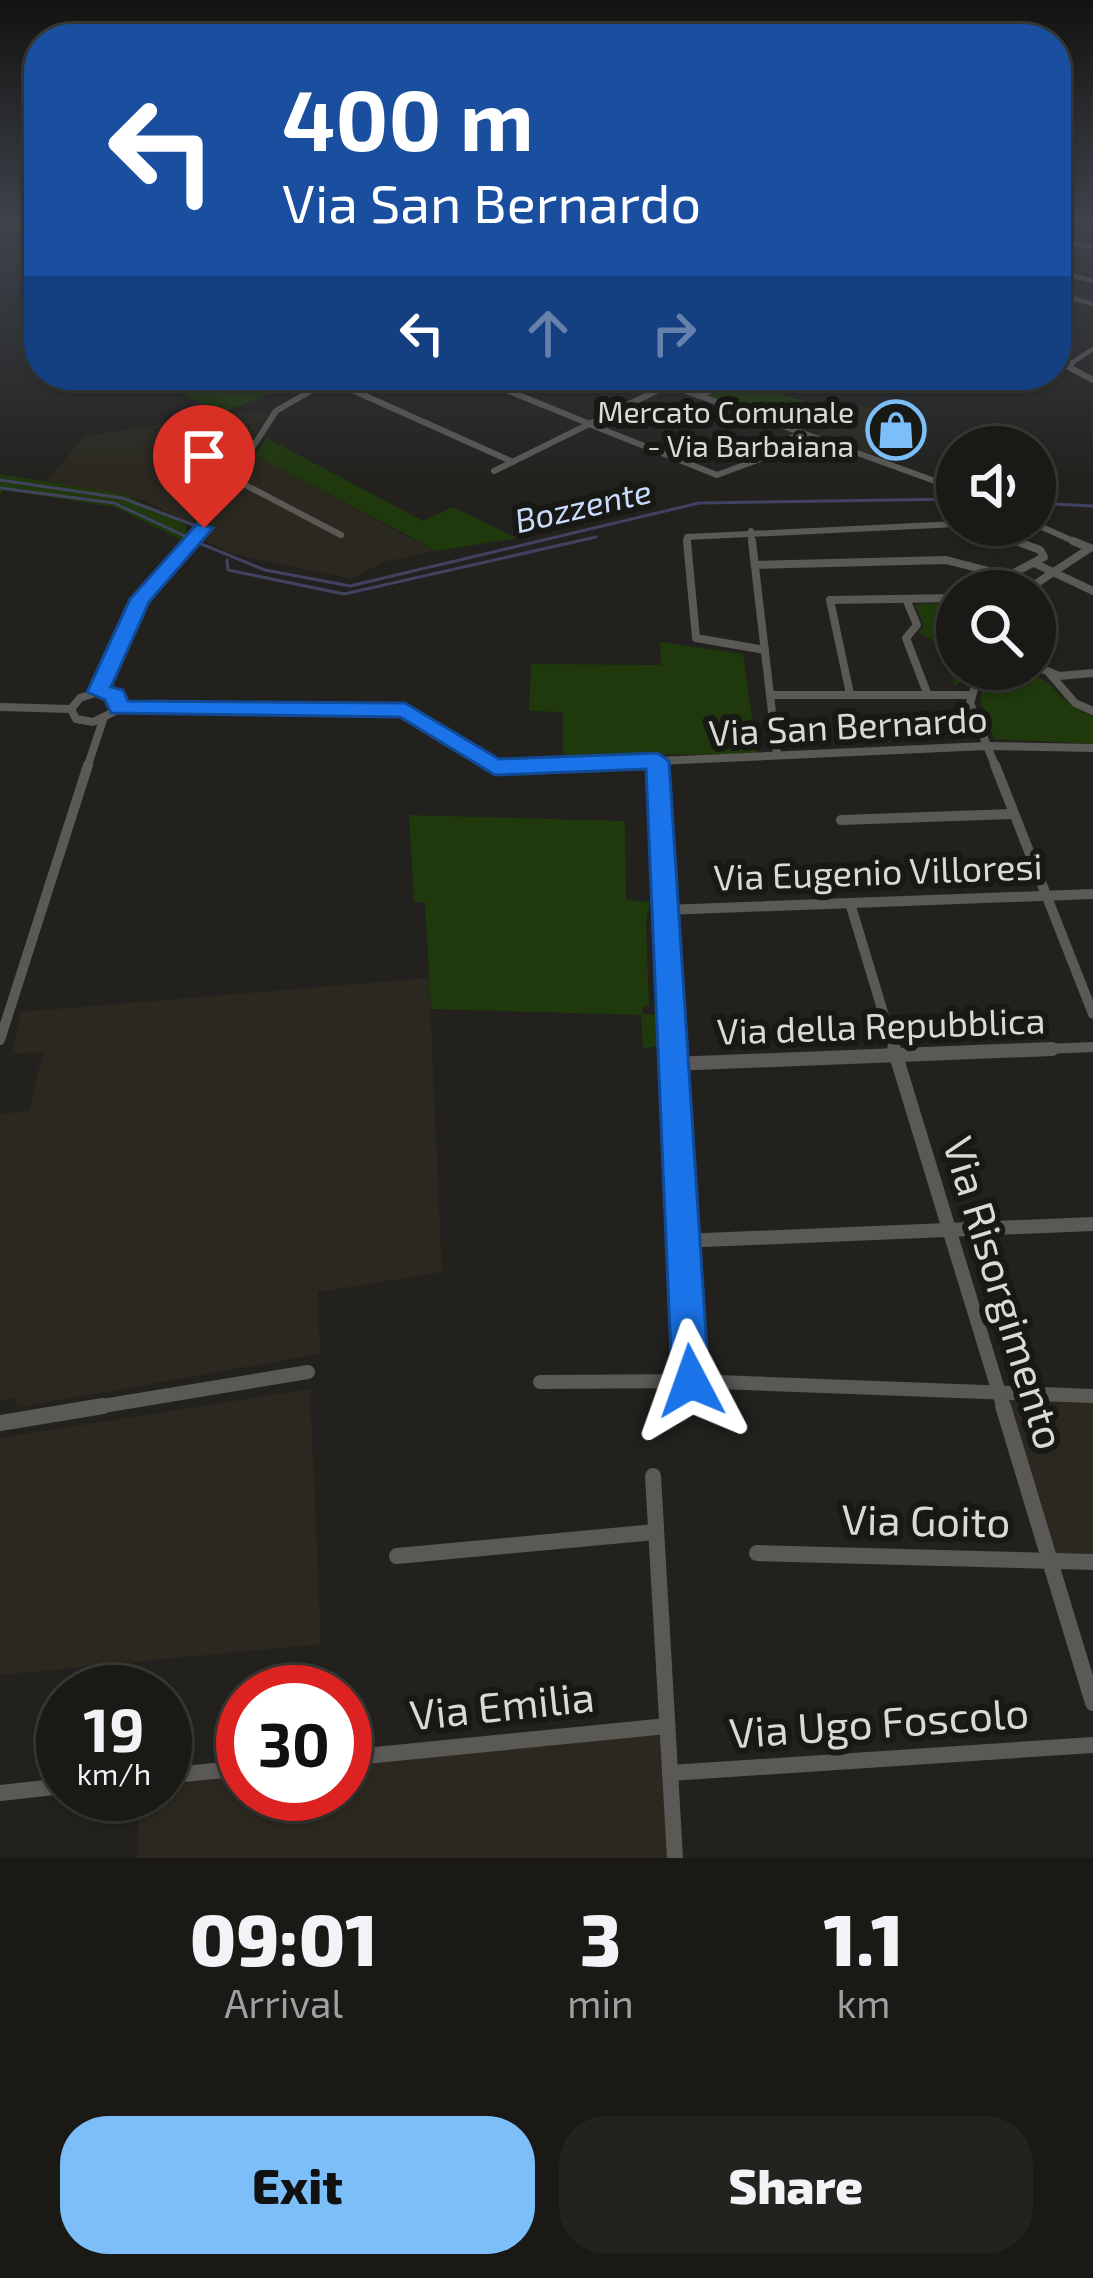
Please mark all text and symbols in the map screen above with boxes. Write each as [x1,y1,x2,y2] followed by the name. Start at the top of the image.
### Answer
[282,67,534,168] text: 400 m
[84,72,240,228] icon: left
[282,169,701,234] text: Via San Bernardo
[389,300,455,366] icon: left
[515,300,581,366] icon: ahead
[641,300,707,366] icon: right
[597,393,854,463] place label: Mercato Comunale - Via Barbaiana
[865,399,927,461] shop icon: Mercato Comunale - Via Barbaiana
[153,405,255,528] pin
[171,423,237,489] icon: arrive
[936,426,1056,690] map controls
[936,426,1056,546] button: sound
[510,470,655,540] water label: Bozzente
[936,570,1056,690] button: search
[707,696,989,753] street label: Via San Bernardo
[713,843,1043,898] street label: Via Eugenio Villoresi
[716,997,1046,1052] street label: Via della Repubblica
[935,1130,1077,1455] street label: Via Risorgimento
[628,1318,754,1444] position arrow
[841,1493,1011,1545] street label: Via Goito
[216,1665,372,1821] speed limit sign: 30
[407,1669,596,1739] street label: Via Emilia
[727,1686,1030,1756] street label: Via Ugo Foscolo
[83,1692,145,1764] text: 19
[77,1755,151,1791] text: km/h
[190,1894,378,1980] text: 09:01
[580,1894,621,1980] text: 3
[823,1894,903,1980] text: 1.1
[224,1979,343,2026] text: Arrival
[567,1979,634,2026] text: min
[836,1979,890,2026] text: km
[60,2116,535,2254] button: Exit
[559,2116,1033,2254] button: Share

